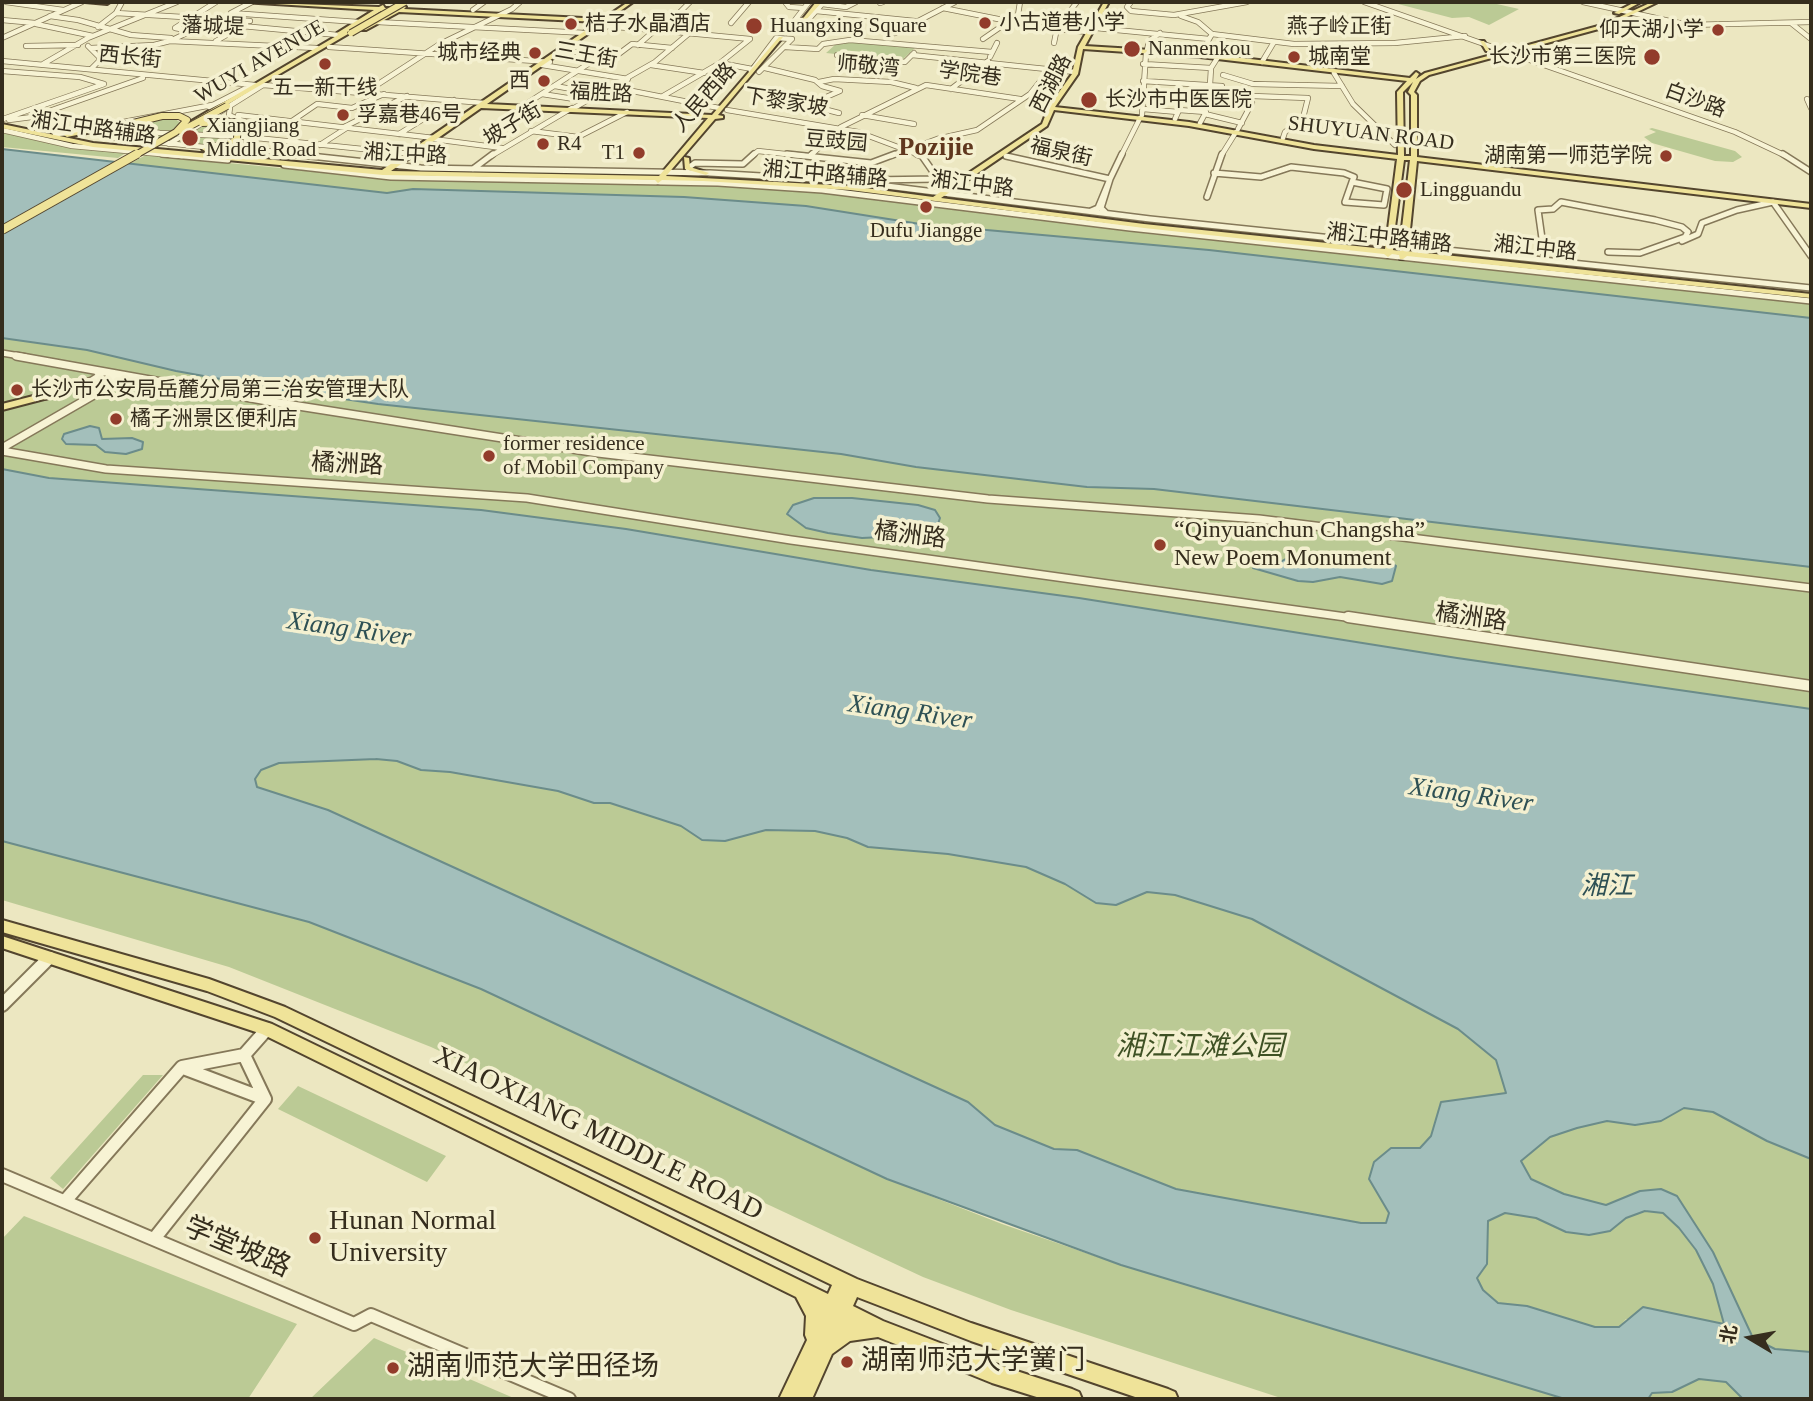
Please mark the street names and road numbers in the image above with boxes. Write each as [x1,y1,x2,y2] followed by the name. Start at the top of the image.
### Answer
[181,13,245,41] street label: 藩城堤
[1287,14,1391,40] street label: 燕子岭正街
[190,15,330,109] street label: WUYI AVENUE
[553,38,619,74] street label: 三王街
[97,42,163,74] street label: 西长街
[1026,50,1078,118] street label: 西湖路
[836,52,900,82] street label: 师敬湾
[668,58,742,138] street label: 人民西路
[937,58,1003,92] street label: 学院巷
[1661,78,1729,124] street label: 白沙路
[569,80,633,108] street label: 福胜路
[743,84,829,122] street label: 下黎家坡
[480,98,546,152] street label: 坡子街
[29,108,157,150] street label: 湘江中路辅路
[1286,111,1456,157] street label: SHUYUAN ROAD
[804,127,868,157] street label: 豆豉园
[1027,134,1095,172] street label: 福泉街
[362,140,448,170] street label: 湘江中路
[761,157,889,193] street label: 湘江中路辅路
[929,167,1015,203] street label: 湘江中路
[1325,220,1453,258] street label: 湘江中路辅路
[1492,232,1578,266] street label: 湘江中路
[310,449,384,481] street label: 橘洲路
[873,517,947,555] street label: 橘洲路
[1433,599,1509,637] street label: 橘洲路
[428,1039,768,1229] street label: XIAOXIANG MIDDLE ROAD
[179,1211,295,1285] street label: 学堂坡路

